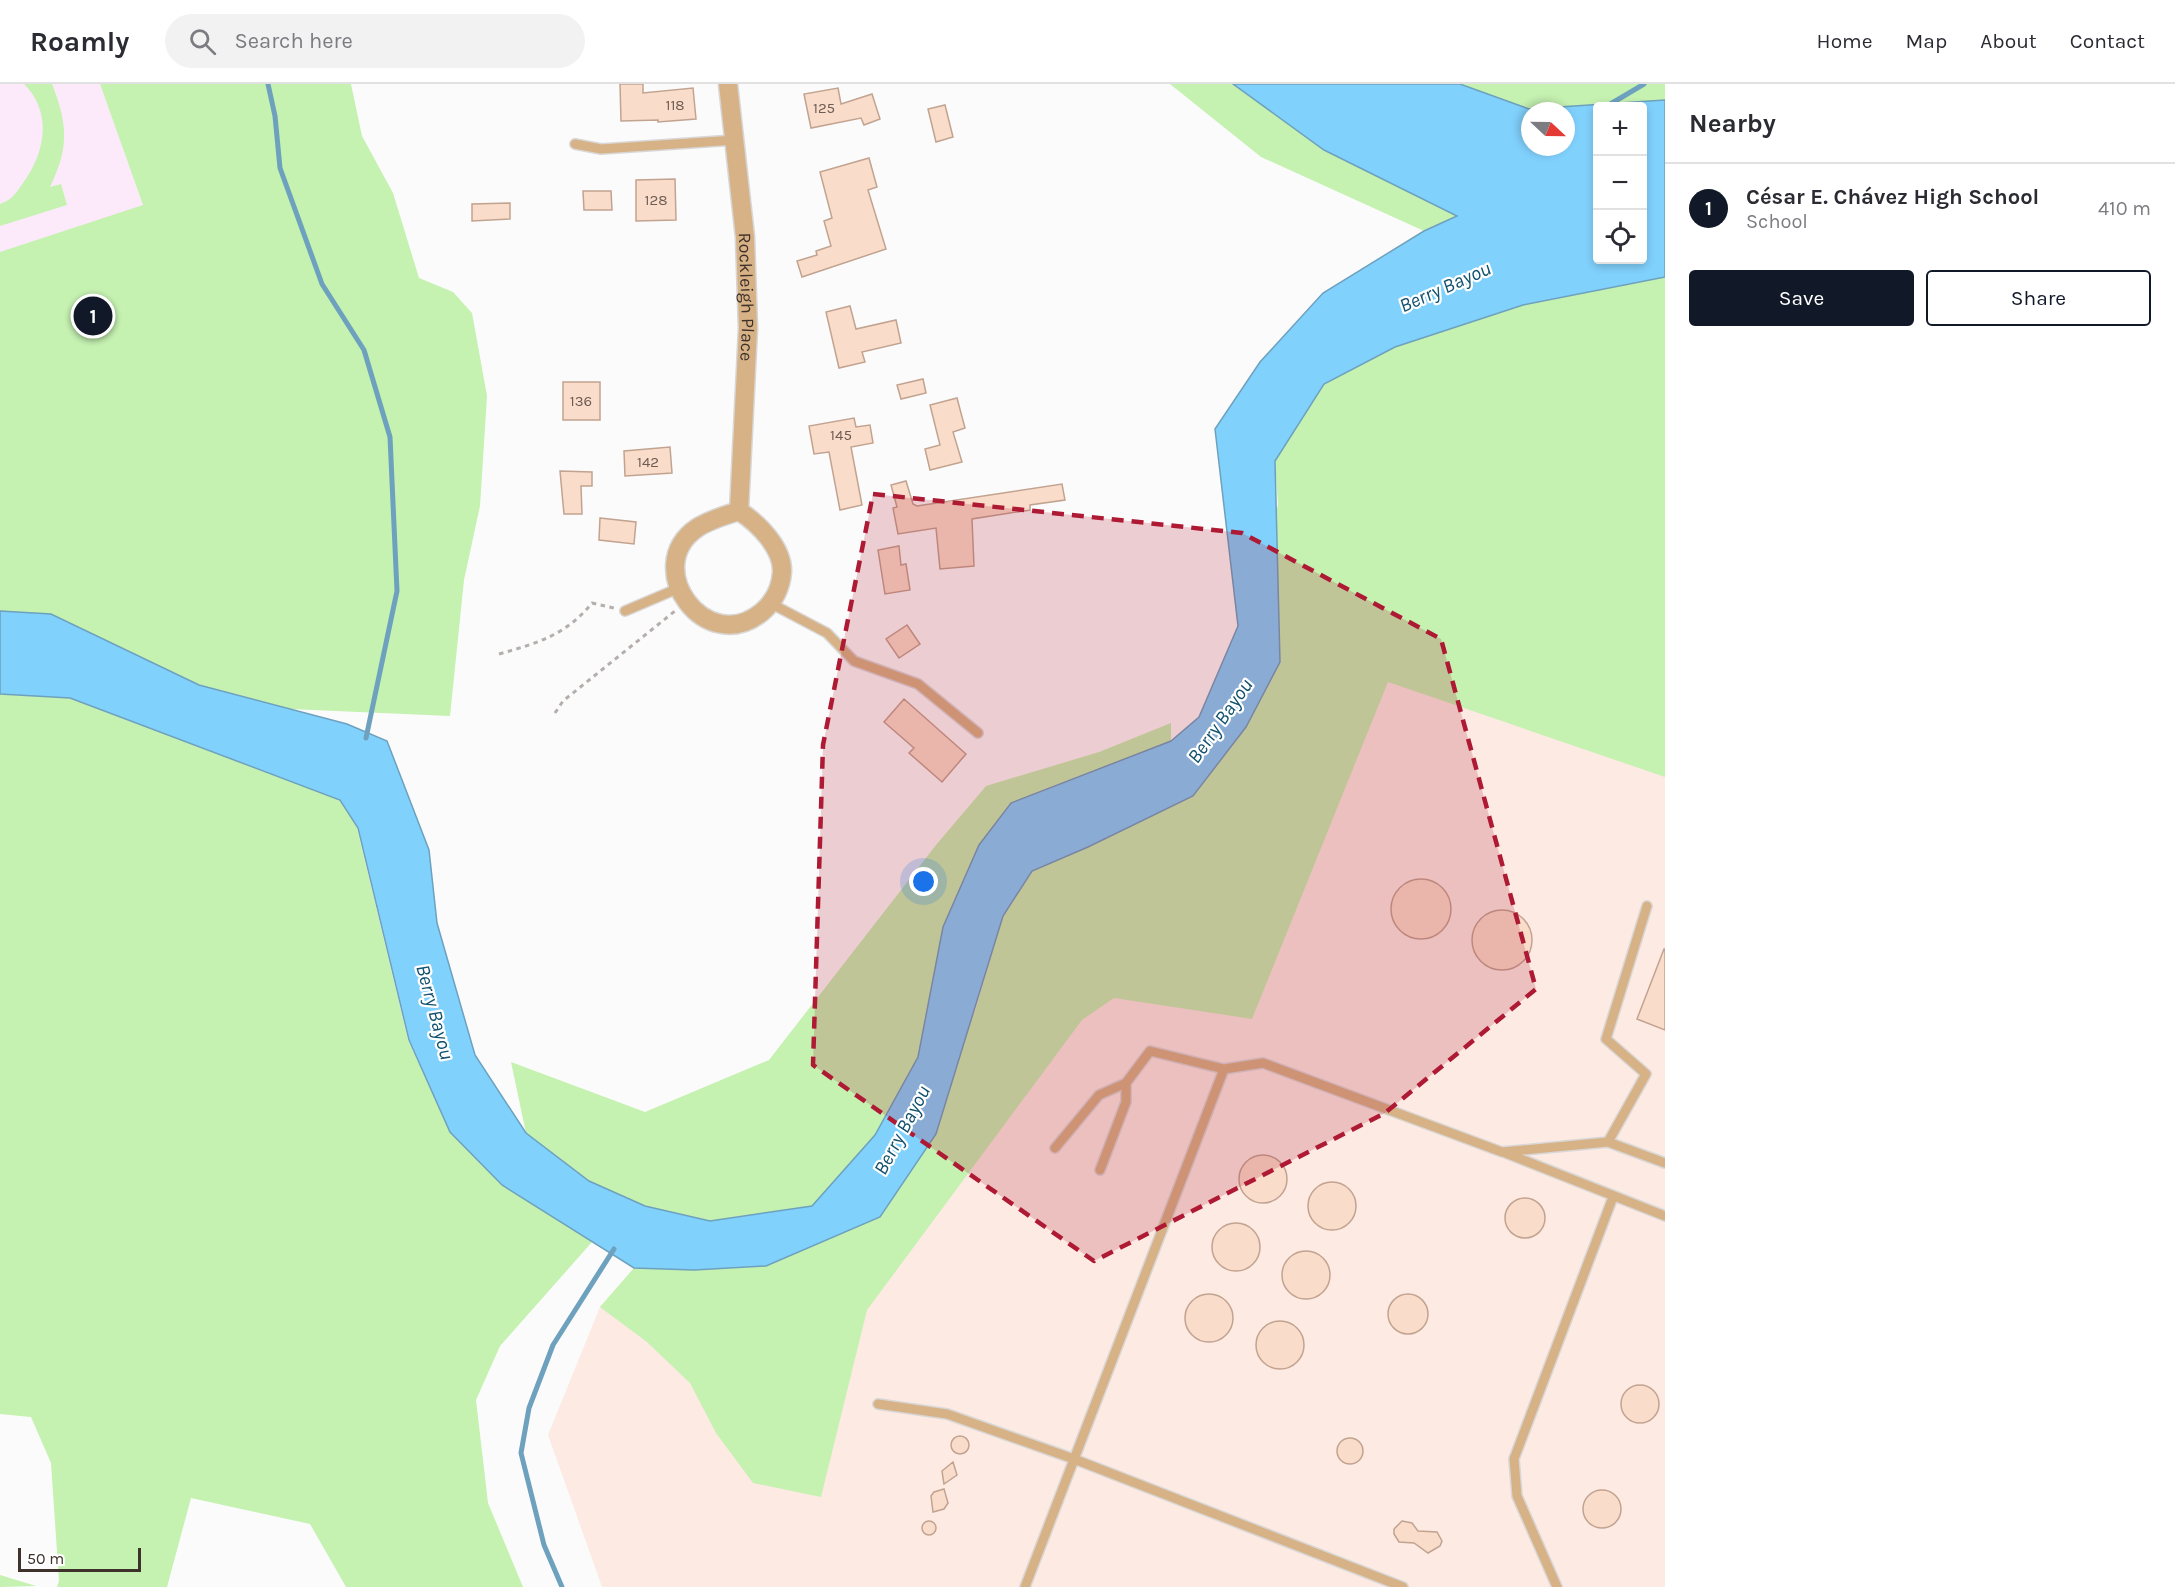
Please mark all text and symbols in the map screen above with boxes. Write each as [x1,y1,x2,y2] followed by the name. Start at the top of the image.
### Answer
[165,14,585,68] search box
[30,25,129,58] text: Roamly
[186,25,219,58] icon: search
[234,28,353,54] text: Search here
[1817,29,1873,53] text: Home
[1906,29,1947,53] text: Map
[1980,29,2037,53] text: About
[2070,29,2145,53] text: Contact
[665,96,685,114] house number: 118
[813,99,835,117] house number: 125
[1521,102,1575,156] north arrow
[1593,102,1647,264] map controls
[1593,102,1647,156] button: +
[1689,108,1776,139] text: Nearby
[1593,156,1647,210] button: −
[1746,184,2039,210] text: César E. Chávez High School
[645,191,667,209] house number: 128
[1705,197,1712,220] text: 1
[2098,197,2151,220] text: 410 m
[1593,210,1647,264] button: locate
[1746,210,1808,233] text: School
[734,232,759,362] street label: Rockleigh Place
[1396,257,1494,317] water label: Berry Bayou
[1689,270,1914,326] button: Save
[1926,270,2151,326] button: Share
[74,294,112,338] pin: 1
[570,392,592,410] house number: 136
[830,426,852,444] house number: 145
[637,453,659,471] house number: 142
[1183,674,1257,768] water label: Berry Bayou
[909,867,938,896] your location
[411,962,459,1062] water label: Berry Bayou
[869,1081,935,1179] water label: Berry Bayou
[18,1545,141,1572] scale bar
[27,1549,64,1568] text: 50 m

